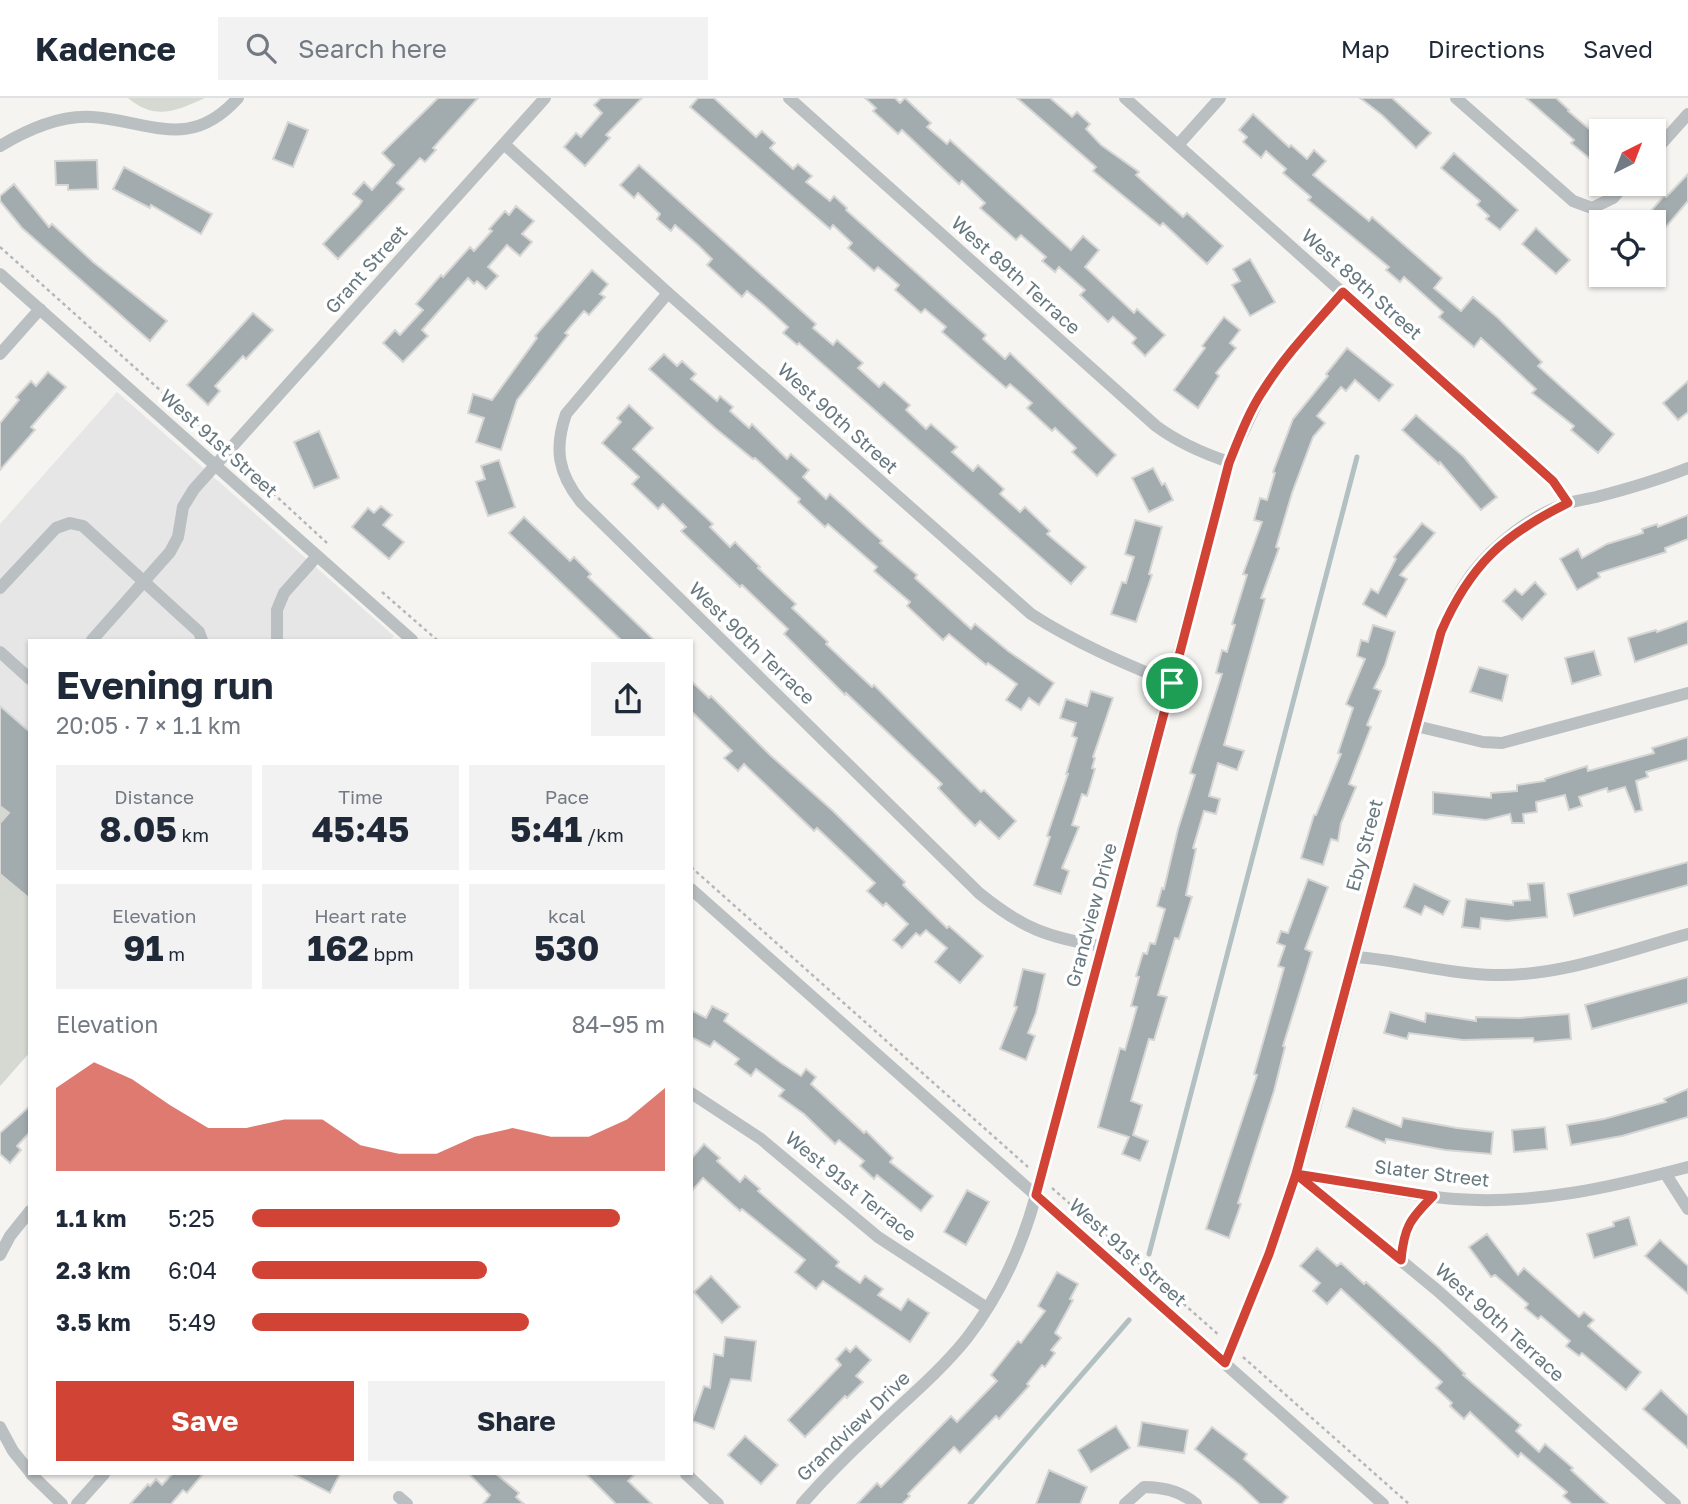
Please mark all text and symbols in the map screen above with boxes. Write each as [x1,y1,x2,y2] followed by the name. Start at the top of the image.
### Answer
[218,17,708,80] search box
[35,29,176,68] text: Kadence
[242,29,280,67] icon: search
[298,33,447,64] text: Search here
[1341,34,1390,63] text: Map
[1428,34,1545,63] text: Directions
[1583,34,1653,63] text: Saved
[1589,119,1666,196] north arrow
[1589,119,1666,287] map controls
[1589,210,1666,287] button: locate
[947,211,1086,339] street label: West 89th Terrace
[320,220,411,318] street label: Grant Street
[1297,223,1427,344] street label: West 89th Street
[773,357,903,478] street label: West 90th Street
[156,384,283,501] street label: West 91st Street
[685,577,820,709] street label: West 90th Terrace
[1142,653,1202,713] pin
[56,662,274,707] text: Evening run
[591,662,665,736] button: share
[1153,664,1191,702] icon: arrive
[56,711,241,739] text: 20:05 · 7 × 1.1 km
[114,785,194,808] text: Distance
[338,785,383,808] text: Time
[545,785,589,808] text: Pace
[1340,796,1387,894] street label: Eby Street
[99,808,177,850] text: 8.05
[312,808,409,850] text: 45:45
[510,808,582,850] text: 5:41
[177,823,209,846] text: km
[582,823,624,846] text: /km
[1060,840,1121,990] street label: Grandview Drive
[112,904,196,927] text: Elevation
[314,904,407,927] text: Heart rate
[548,904,586,927] text: kcal
[123,927,164,969] text: 91
[307,927,369,969] text: 162
[534,927,600,969] text: 530
[164,942,185,965] text: m
[369,942,414,965] text: bpm
[56,1010,158,1038] text: Elevation
[571,1010,665,1038] text: 84–95 m
[781,1126,921,1245] street label: West 91st Terrace
[1373,1154,1491,1191] street label: Slater Street
[1065,1193,1192,1310] street label: West 91st Street
[56,1204,126,1232] text: 1.1 km
[168,1204,215,1232] text: 5:25
[56,1256,131,1284] text: 2.3 km
[168,1256,217,1284] text: 6:04
[1431,1258,1570,1386] street label: West 90th Terrace
[56,1308,131,1336] text: 3.5 km
[168,1308,216,1336] text: 5:49
[791,1366,914,1485] street label: Grandview Drive
[56,1381,354,1461] button: Save
[368,1381,665,1461] button: Share

